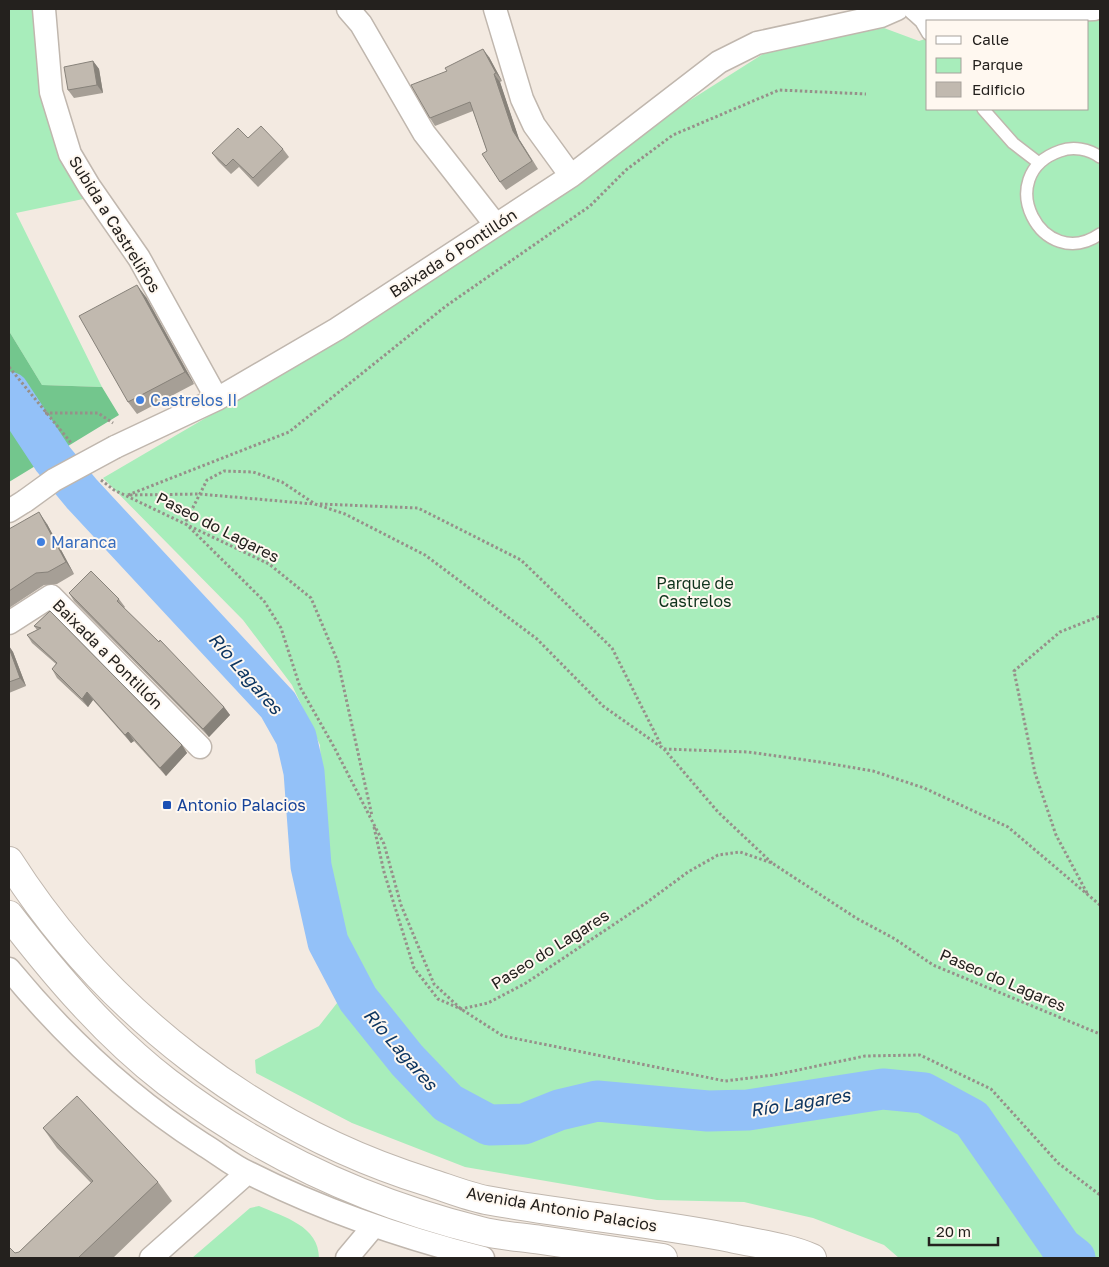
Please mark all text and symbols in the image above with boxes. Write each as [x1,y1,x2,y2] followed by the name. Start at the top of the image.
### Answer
[926,20,1089,110] legend
[972,30,1009,48] text: Calle
[972,55,1023,73] text: Parque
[972,80,1025,98] text: Edificio
[65,152,165,296] street label: Subida a Castreliños
[385,204,521,302] street label: Baixada ó Pontillón
[150,390,237,410] place label: Castrelos II
[134,394,146,406] marker: Castrelos II
[153,487,283,567] street label: Paseo do Lagares
[51,532,117,552] place label: Maranca
[35,536,47,548] marker: Maranca
[656,573,734,611] park label: Parque de Castrelos
[49,595,167,713] street label: Baixada a Pontillón
[205,628,288,719] water label: Río Lagares
[177,795,306,815] place label: Antonio Palacios
[161,799,173,811] marker: Antonio Palacios
[487,905,613,993] street label: Paseo do Lagares
[937,944,1069,1016] street label: Paseo do Lagares
[360,1004,443,1095] water label: Río Lagares
[748,1083,853,1121] water label: Río Lagares
[465,1182,659,1236] street label: Avenida Antonio Palacios
[929,1214,998,1246] scale bar
[936,1222,971,1240] text: 20 m

